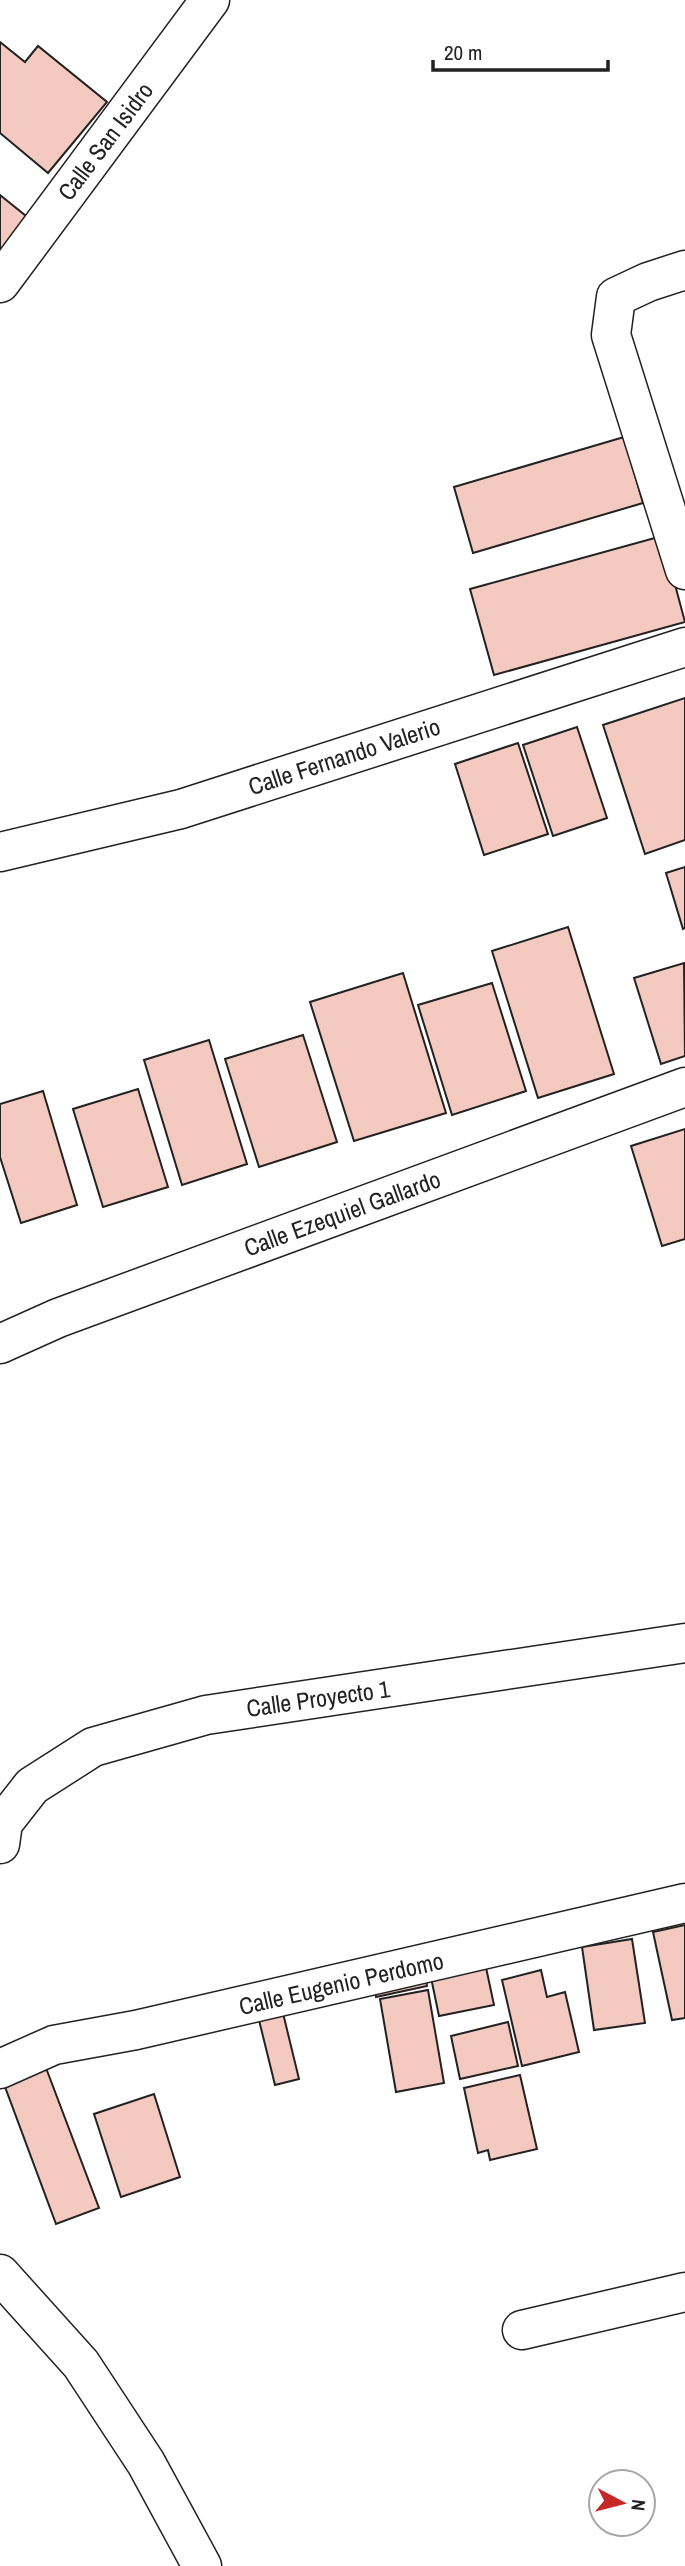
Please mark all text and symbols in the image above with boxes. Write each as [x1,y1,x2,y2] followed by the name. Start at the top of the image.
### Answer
[433,28,608,72] scale bar
[444,38,482,67] text: 20 m
[50,75,160,207] street label: Calle San Isidro
[244,710,444,802] street label: Calle Fernando Valerio
[239,1163,445,1263] street label: Calle Ezequiel Gallardo
[244,1672,392,1724] street label: Calle Proyecto 1
[236,1944,446,2022] street label: Calle Eugenio Perdomo
[587,2468,657,2538] north arrow
[625,2498,652,2512] text: N

